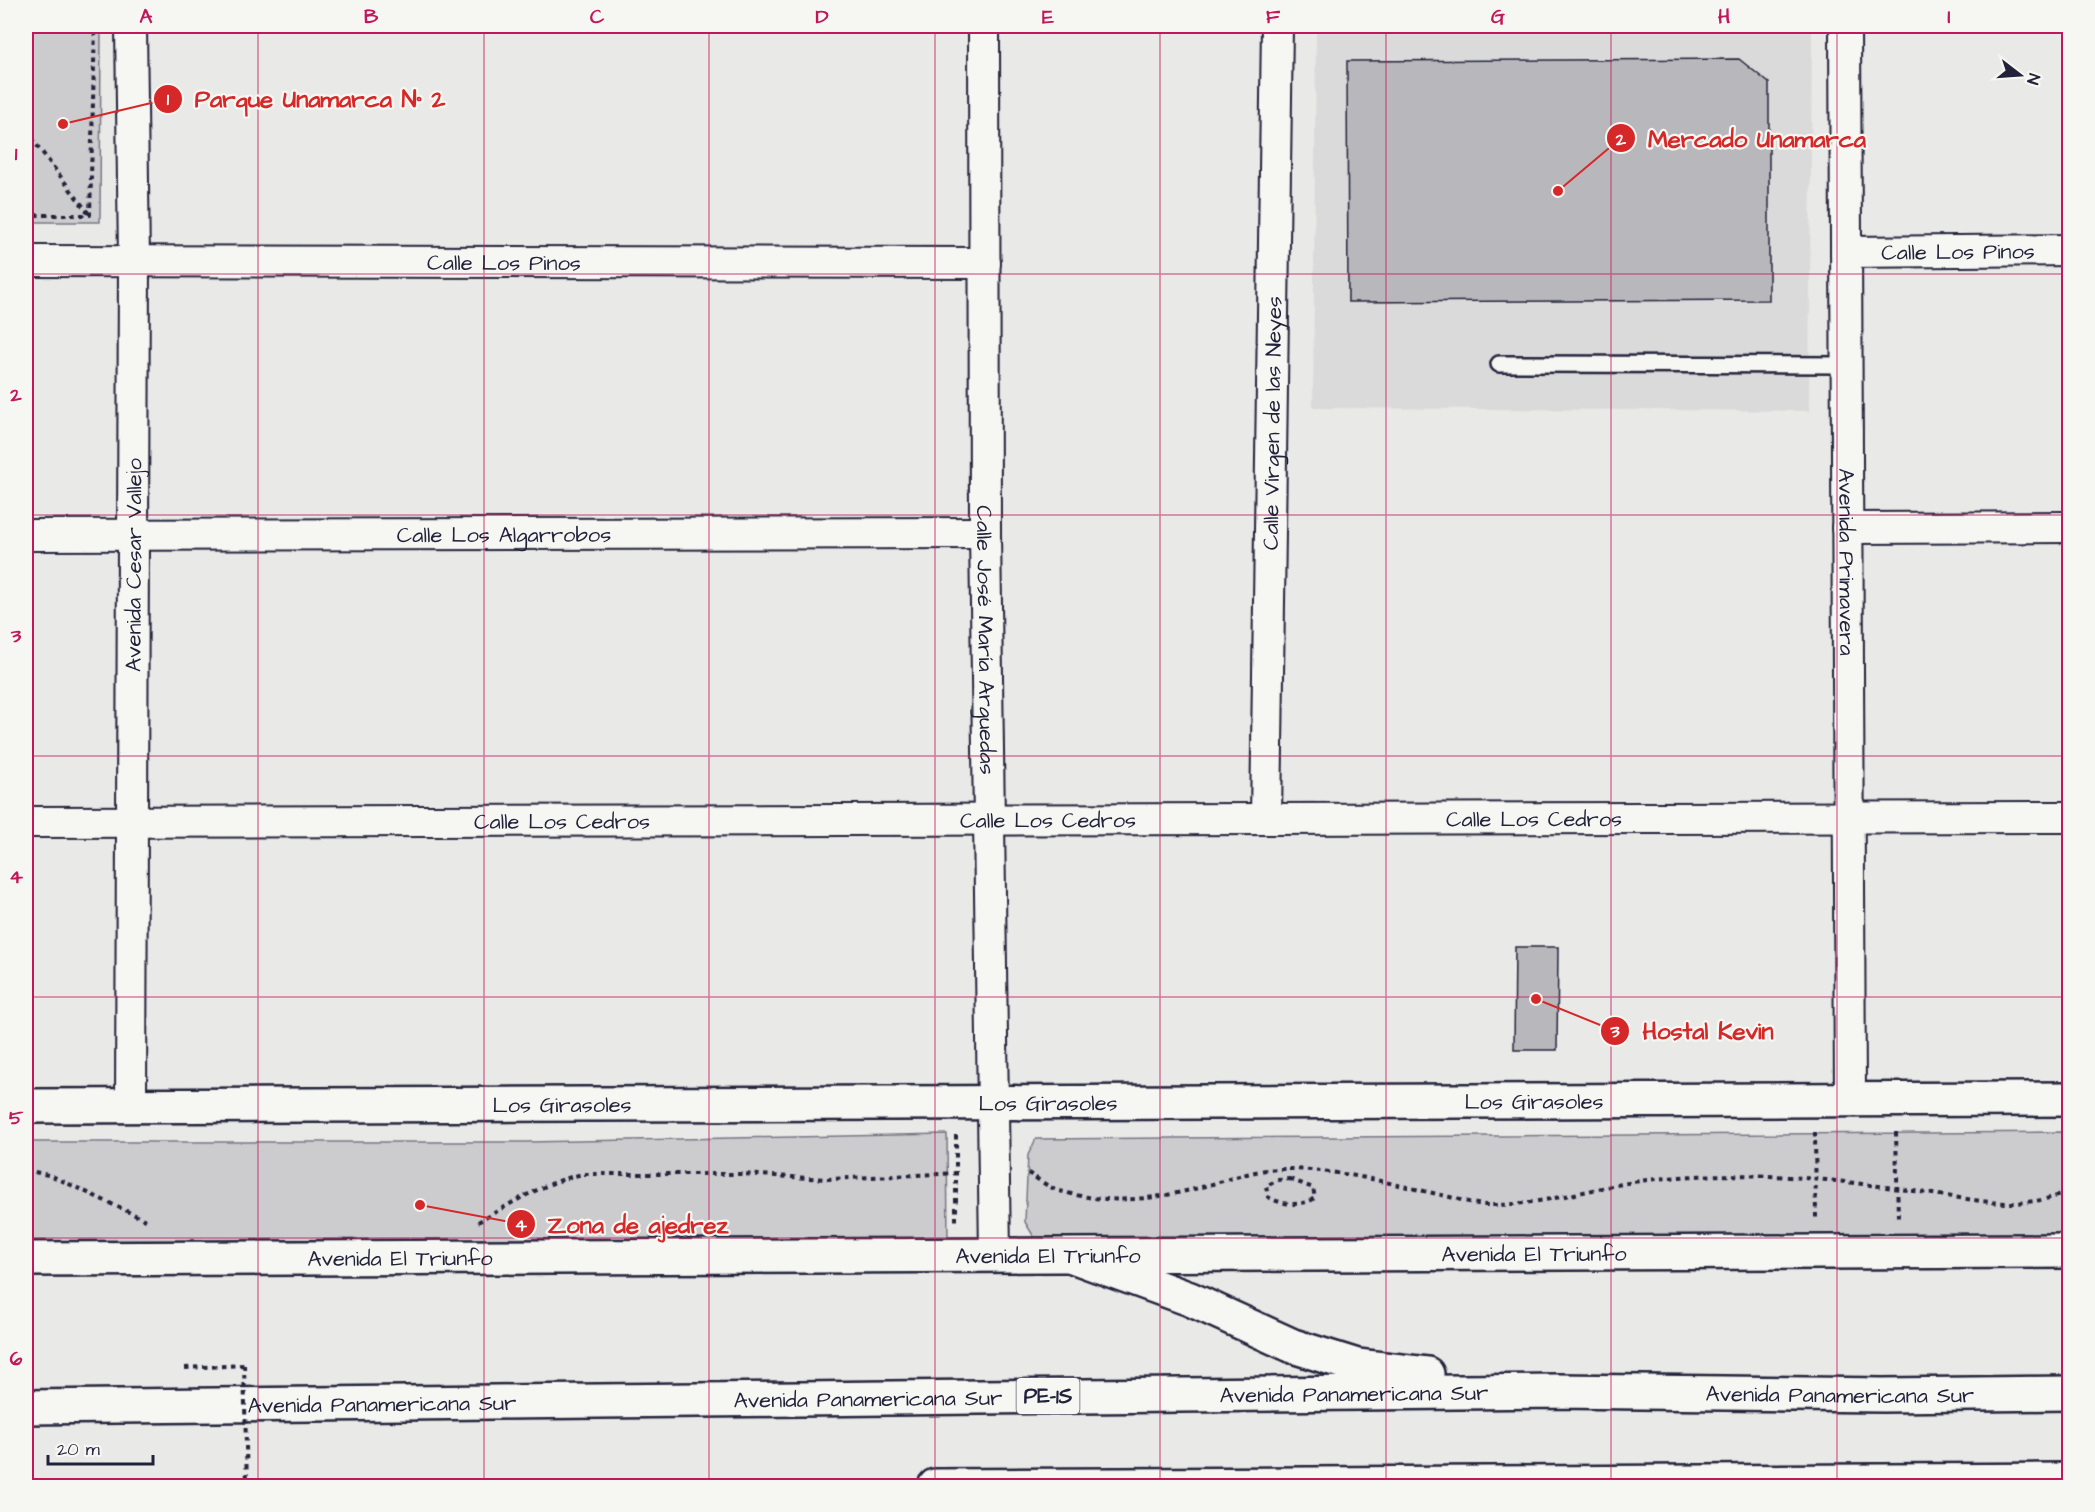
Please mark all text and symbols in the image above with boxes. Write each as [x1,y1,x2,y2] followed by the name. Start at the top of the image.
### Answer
[140,3,153,31] text: A
[364,3,379,31] text: B
[590,3,605,31] text: C
[816,3,829,31] text: D
[1042,3,1054,31] text: E
[1266,3,1281,31] text: F
[1491,3,1505,31] text: G
[1718,3,1730,31] text: H
[1947,3,1951,31] text: I
[1990,45,2050,105] north arrow
[2021,71,2045,87] text: N
[153,78,457,120] callout: Parque Unamarca N° 2
[195,83,445,117] text: Parque Unamarca N° 2
[167,87,170,112] text: 1
[1606,117,1878,159] callout: Mercado Unamarca
[1648,123,1867,157] text: Mercado Unamarca
[1615,127,1627,152] text: 2
[15,140,18,168] text: 1
[1881,236,2035,269] street label: Calle Los Pinos
[427,248,581,279] street label: Calle Los Pinos
[1256,296,1291,550] street label: Calle Virgen de las Neyes
[9,381,22,409] text: 2
[119,457,150,672] street label: Avenida Cesar Vallejo
[1830,468,1862,656] street label: Avenida Primavera
[968,505,1002,775] street label: Calle José María Arguedas
[397,520,611,552] street label: Calle Los Algarrobos
[10,622,22,650] text: 3
[1446,804,1622,836] street label: Calle Los Cedros
[960,805,1136,837] street label: Calle Los Cedros
[474,806,650,838] street label: Calle Los Cedros
[9,863,23,891] text: 4
[1600,1010,1785,1052] callout: Hostal Kevin
[1643,1015,1773,1049] text: Hostal Kevin
[1609,1019,1620,1044] text: 3
[1464,1087,1604,1118] street label: Los Girasoles
[978,1088,1118,1120] street label: Los Girasoles
[492,1090,632,1121] street label: Los Girasoles
[9,1104,24,1132] text: 5
[506,1203,741,1245] callout: Zona de ajedrez
[548,1209,730,1243] text: Zona de ajedrez
[515,1213,528,1238] text: 4
[1441,1239,1627,1270] street label: Avenida El Triunfo
[955,1241,1141,1272] street label: Avenida El Triunfo
[307,1243,493,1275] street label: Avenida El Triunfo
[10,1345,23,1373] text: 6
[1016,1378,1080,1414] road number: PE-1S
[1219,1378,1488,1412] street label: Avenida Panamericana Sur
[1705,1379,1974,1412] street label: Avenida Panamericana Sur
[734,1383,1002,1417] street label: Avenida Panamericana Sur
[248,1388,516,1422] street label: Avenida Panamericana Sur
[48,1428,153,1466] scale bar
[57,1437,100,1462] text: 20 m

